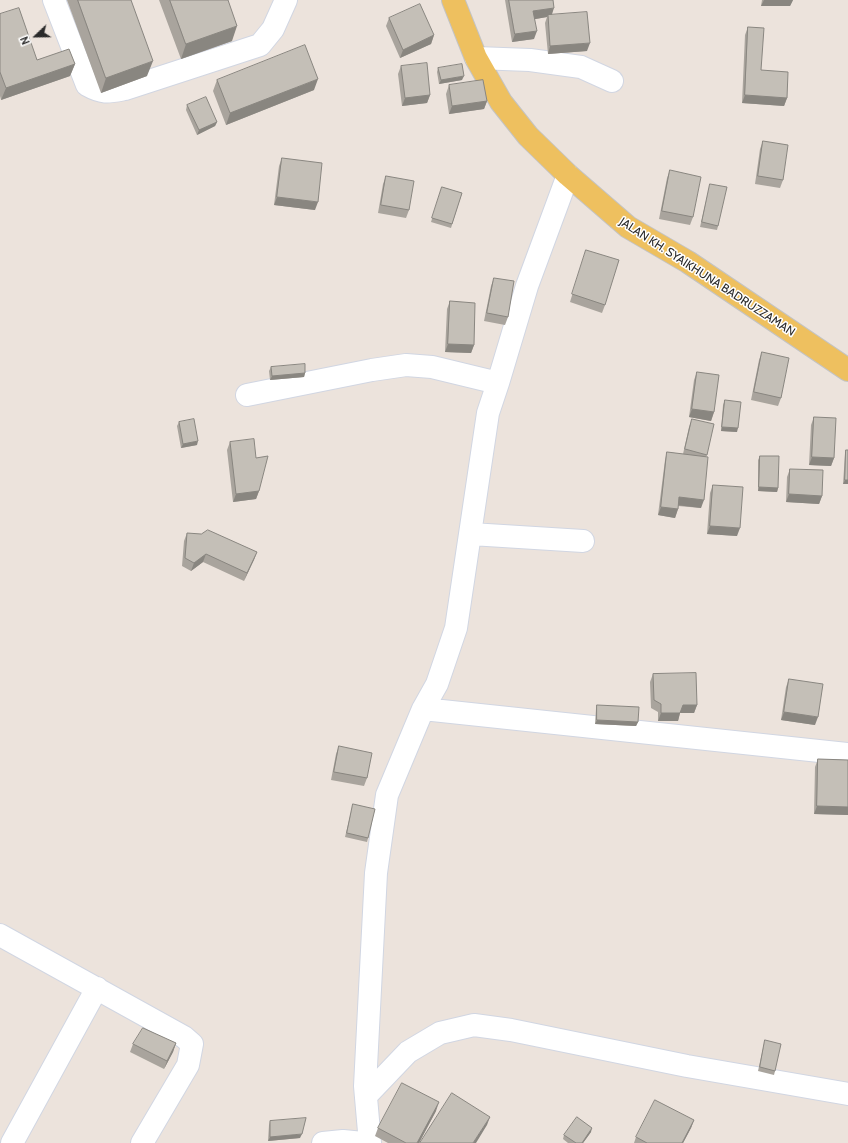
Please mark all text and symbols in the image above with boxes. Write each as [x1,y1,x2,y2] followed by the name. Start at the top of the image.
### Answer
[16,16,56,56] north arrow
[17,34,33,47] text: N
[616,215,798,339] street label: JALAN KH. SYAIKHUNA BADRUZZAMAN

